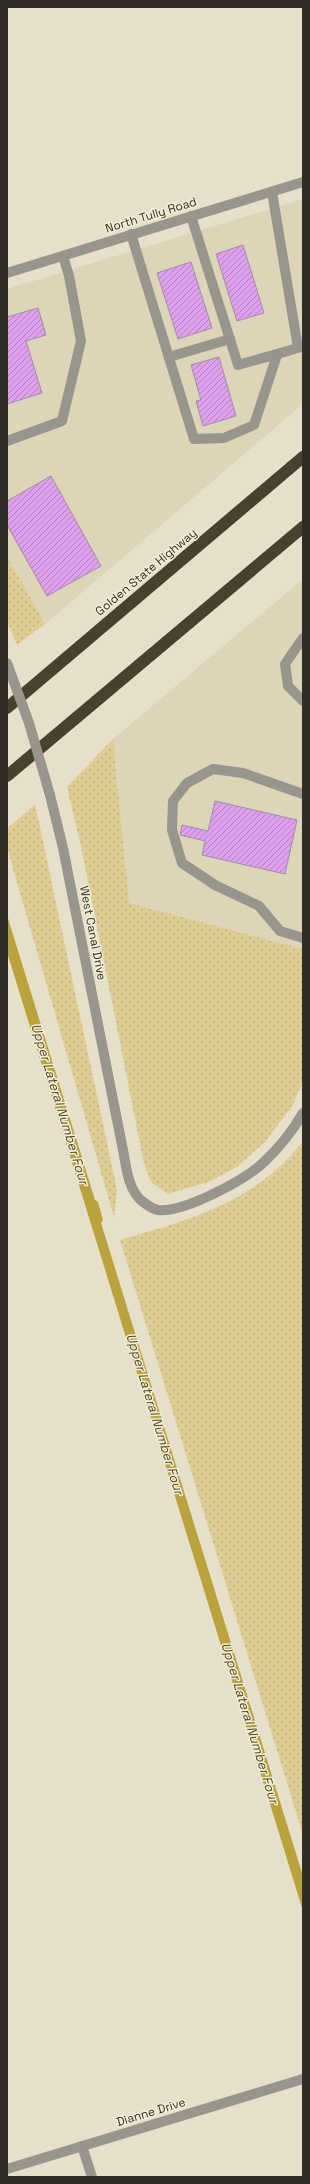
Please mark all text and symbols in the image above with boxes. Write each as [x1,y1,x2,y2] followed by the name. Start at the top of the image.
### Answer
[103,193,199,237] street label: North Tully Road
[92,525,200,619] street label: Golden State Highway
[76,884,110,982] street label: West Canal Drive
[27,1021,93,1189] water label: Upper Lateral Number Four
[122,1331,188,1499] water label: Upper Lateral Number Four
[217,1640,283,1808] water label: Upper Lateral Number Four
[114,2094,188,2130] street label: Dianne Drive

